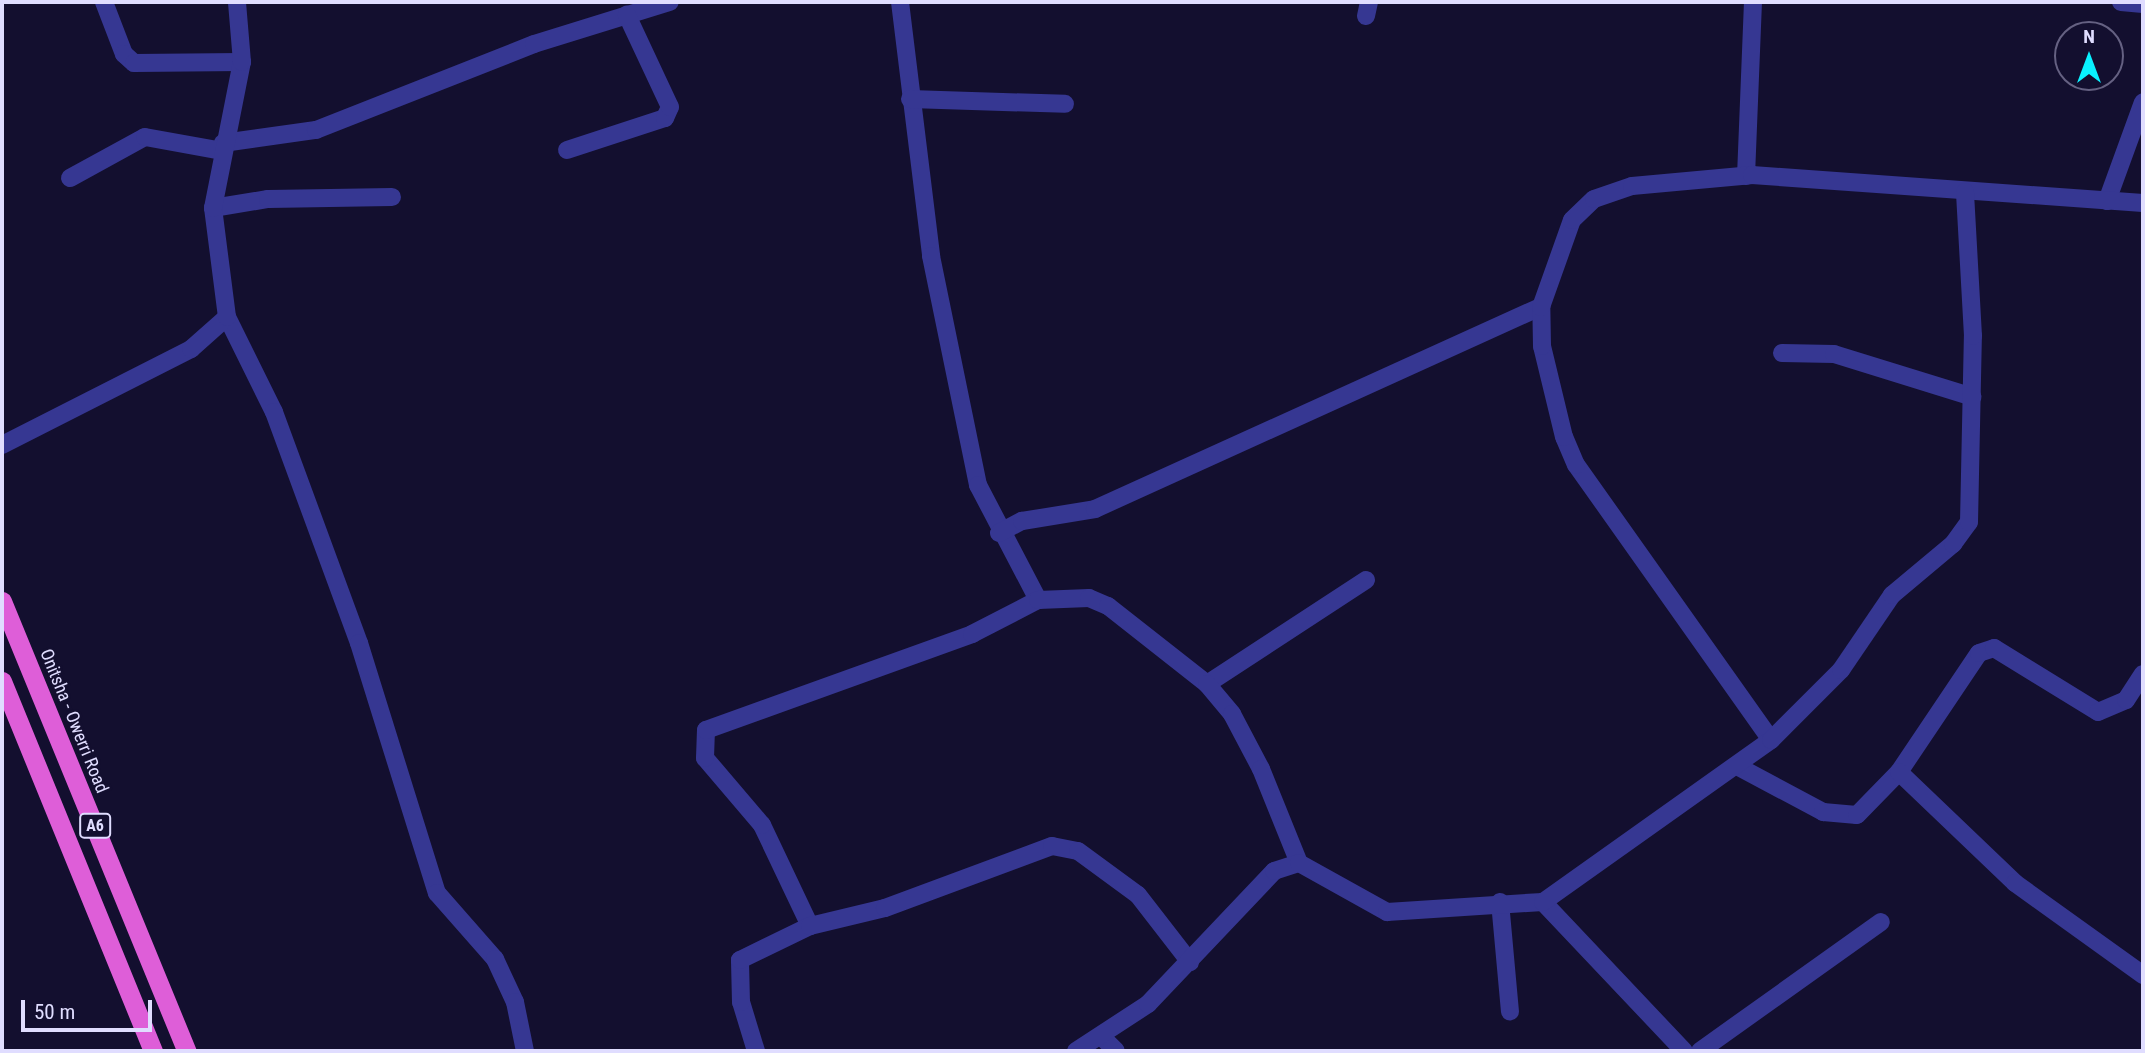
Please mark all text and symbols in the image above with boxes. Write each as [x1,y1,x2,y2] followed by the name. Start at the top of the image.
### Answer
[2054,21,2124,91] north arrow
[2083,25,2095,48] text: N
[35,646,113,796] street label: Onitsha - Owerri Road
[78,814,112,838] road number: A6
[24,986,156,1030] scale bar
[34,1000,75,1024] text: 50 m

